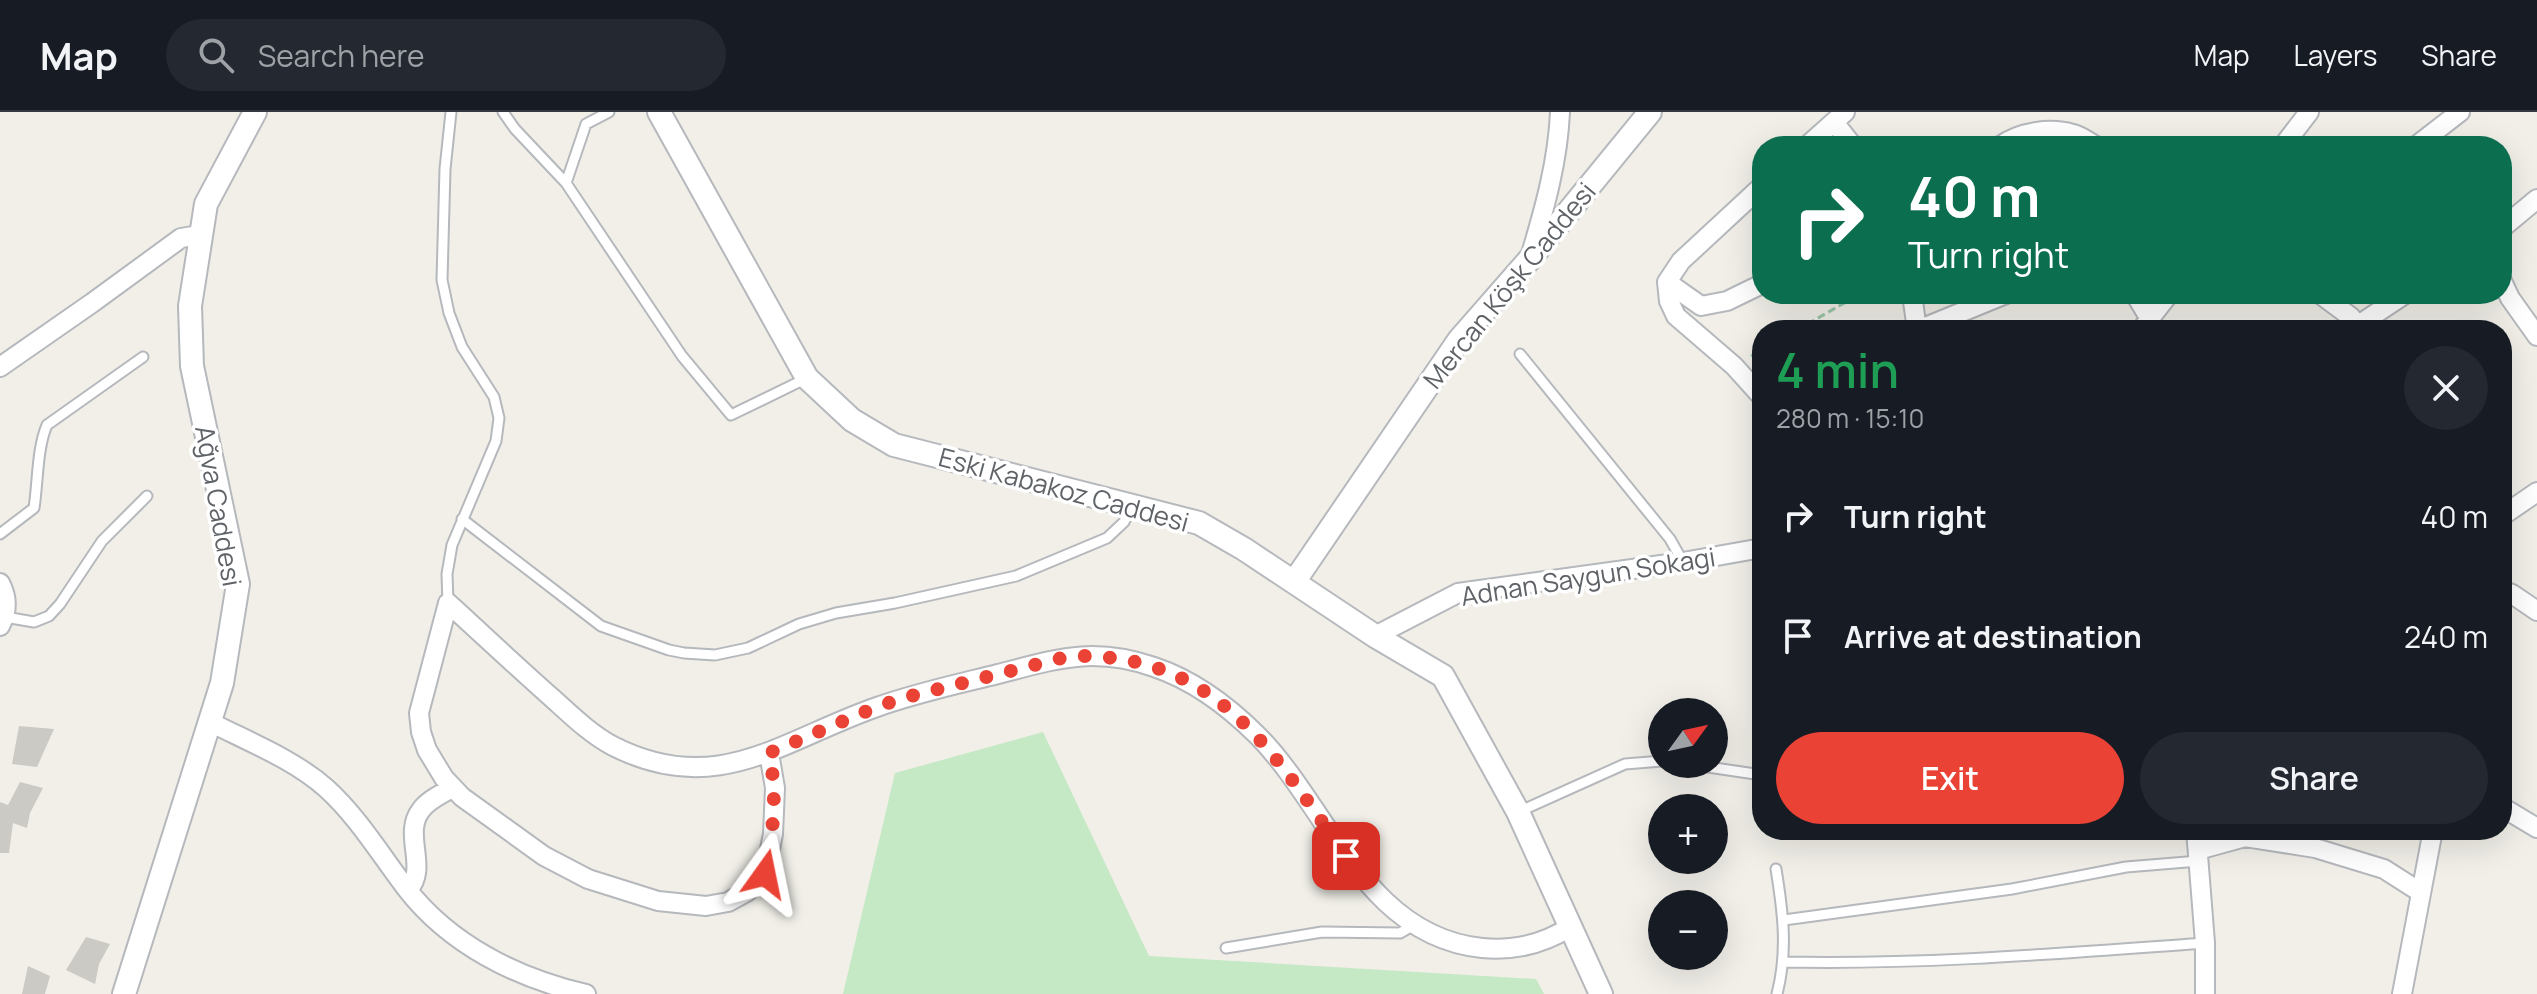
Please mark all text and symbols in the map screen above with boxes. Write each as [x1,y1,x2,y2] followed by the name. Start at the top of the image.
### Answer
[166,19,726,91] search box
[40,29,118,81] text: Map
[194,33,238,77] icon: search
[258,35,425,76] text: Search here
[2194,36,2250,74] text: Map
[2294,36,2377,74] text: Layers
[2421,36,2497,74] text: Share
[1908,157,2040,234] text: 40 m
[1776,168,1880,272] icon: right
[1415,174,1603,396] street label: Mercan Köşk Caddesi
[1908,230,2069,279] text: Turn right
[1776,337,1899,402] text: 4 min
[2404,346,2488,430] button: close
[1776,400,1924,436] text: 280 m · 15:10
[187,423,251,589] street label: Ağva Caddesi
[935,438,1193,540] street label: Eski Kabakoz Caddesi
[1776,494,1820,538] icon: right
[1844,496,1987,537] text: Turn right
[2421,496,2488,537] text: 40 m
[1458,538,1718,614] street label: Adnan Saygun Sokagi
[1776,614,1820,658] icon: arrive
[1844,616,2142,657] text: Arrive at destination
[2404,616,2488,657] text: 240 m
[1648,698,1728,778] north arrow
[1648,698,1728,970] map controls
[1776,732,2124,824] button: Exit
[2140,732,2488,824] button: Share
[1648,794,1728,874] button: +
[1312,822,1380,890] pin
[723,832,807,916] position arrow
[1324,834,1368,878] icon: arrive
[1648,890,1728,970] button: −

